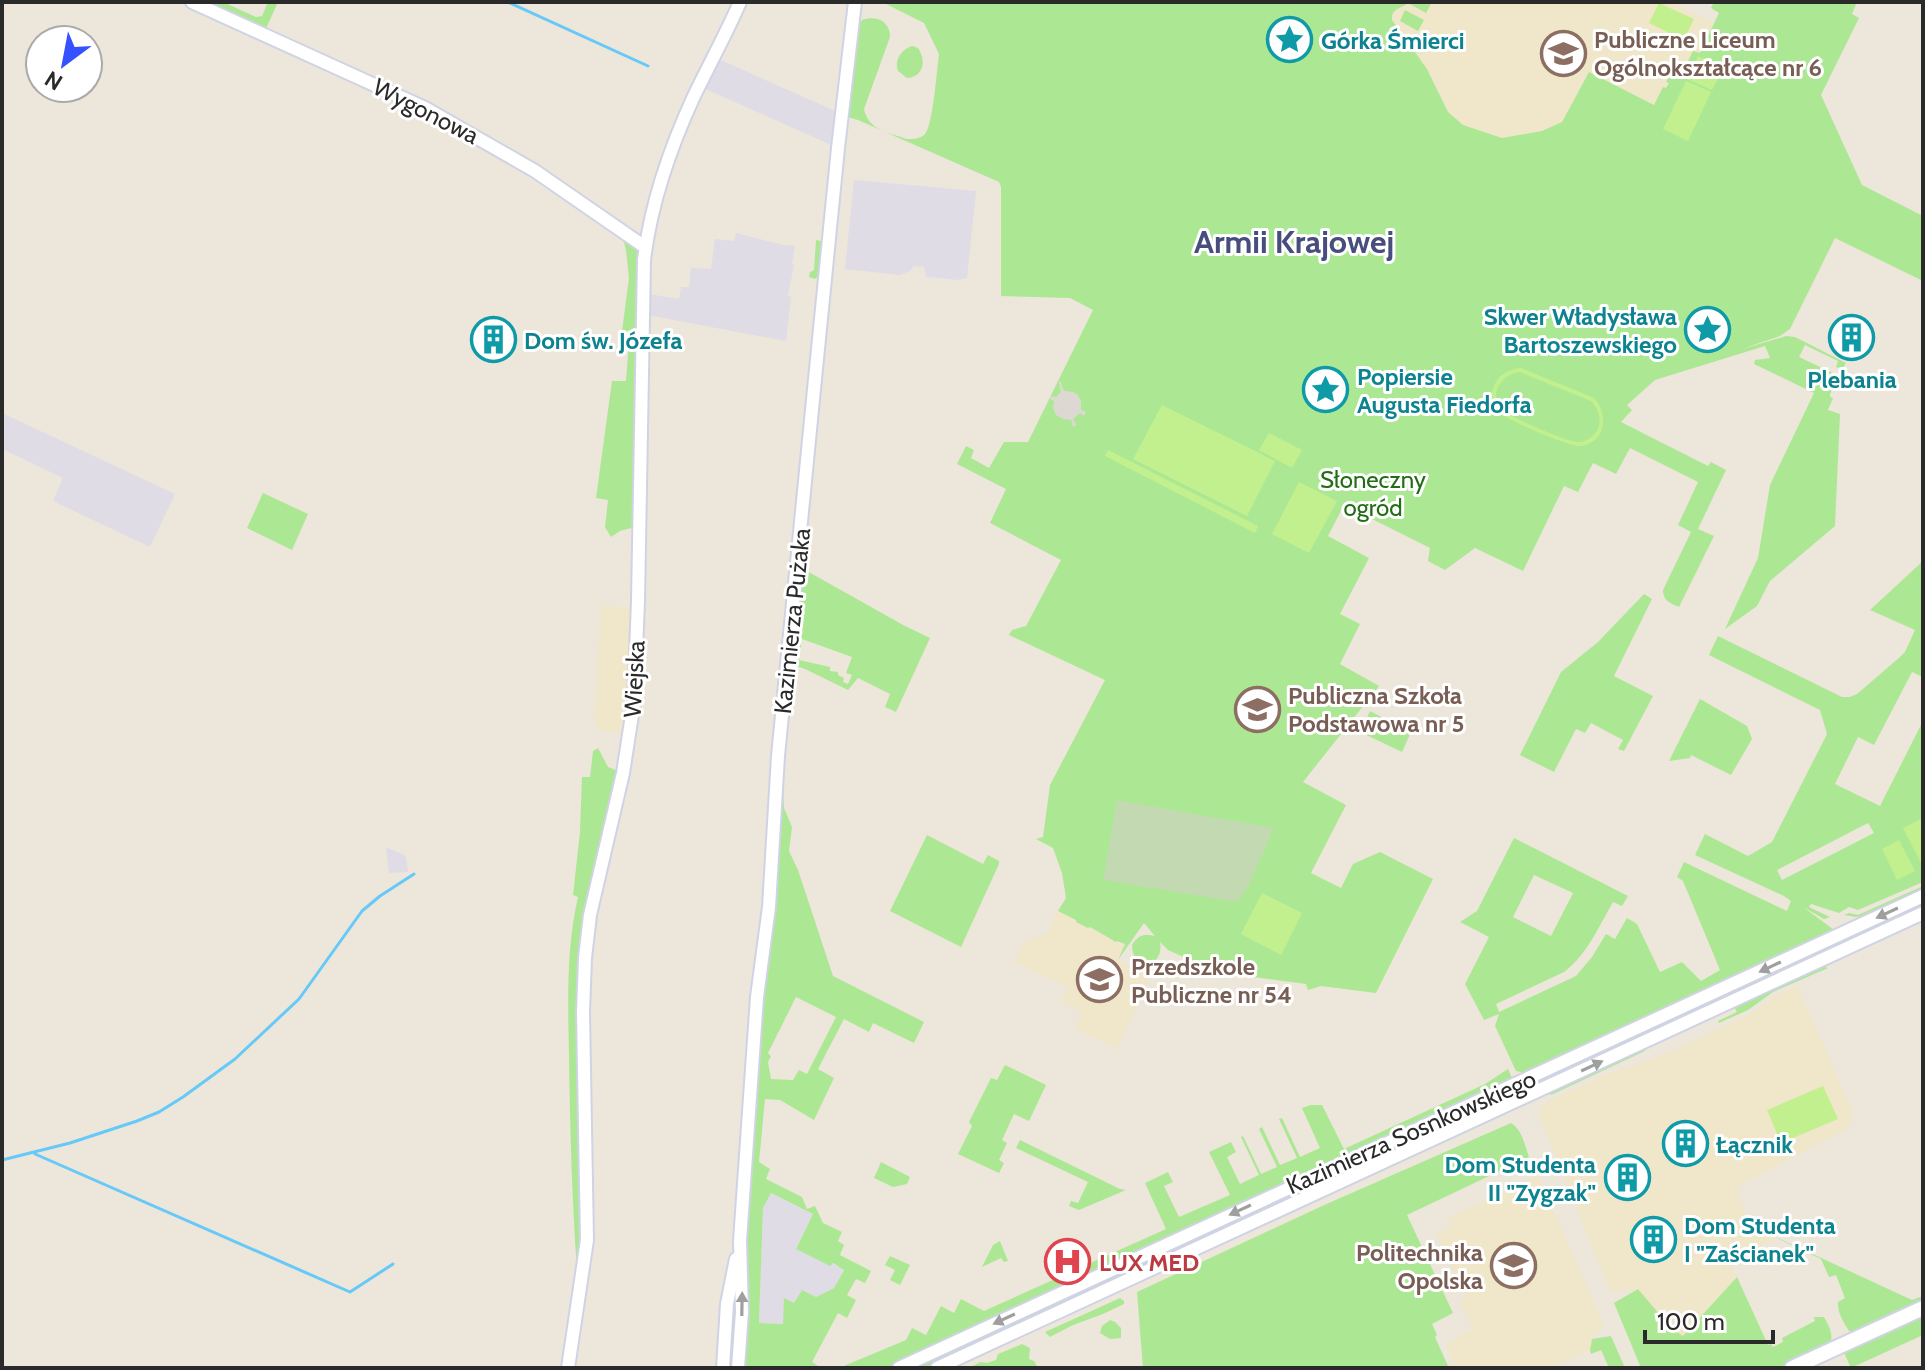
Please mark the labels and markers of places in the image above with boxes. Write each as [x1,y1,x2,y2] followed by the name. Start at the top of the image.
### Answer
[1266,16,1314,64] place icon: Górka Śmierci
[1594,25,1822,82] place label: Publiczne Liceum Ogólnokształcące nr 6
[1321,26,1465,55] place label: Górka Śmierci
[1539,29,1587,77] school or university icon: Publiczne Liceum Ogólnokształcące nr 6
[1484,302,1677,359] place label: Skwer Władysława Bartoszewskiego
[1684,306,1732,354] place icon: Skwer Władysława Bartoszewskiego
[1828,313,1876,361] building icon: Plebania
[469,316,517,364] building icon: Dom św. Józefa
[524,326,682,355] place label: Dom św. Józefa
[1357,362,1532,419] place label: Popiersie Augusta Fiedorfa
[1807,365,1897,394] place label: Plebania
[1302,366,1350,414] place icon: Popiersie Augusta Fiedorfa
[1288,681,1464,738] place label: Publiczna Szkoła Podstawowa nr 5
[1233,685,1281,733] school or university icon: Publiczna Szkoła Podstawowa nr 5
[1131,952,1292,1009] place label: Przedszkole Publiczne nr 54
[1076,956,1124,1004] school or university icon: Przedszkole Publiczne nr 54
[1661,1120,1709,1168] building icon: Łącznik
[1716,1130,1793,1159] place label: Łącznik
[1444,1150,1596,1207] place label: Dom Studenta II "Zygzak"
[1603,1154,1651,1202] building icon: Dom Studenta II "Zygzak"
[1684,1211,1836,1268] place label: Dom Studenta I "Zaścianek"
[1629,1215,1677,1263] building icon: Dom Studenta I "Zaścianek"
[1044,1238,1092,1286] hospital icon: LUX MED
[1356,1238,1483,1295] place label: Politechnika Opolska
[1490,1242,1538,1290] school or university icon: Politechnika Opolska
[1099,1248,1199,1277] place label: LUX MED

